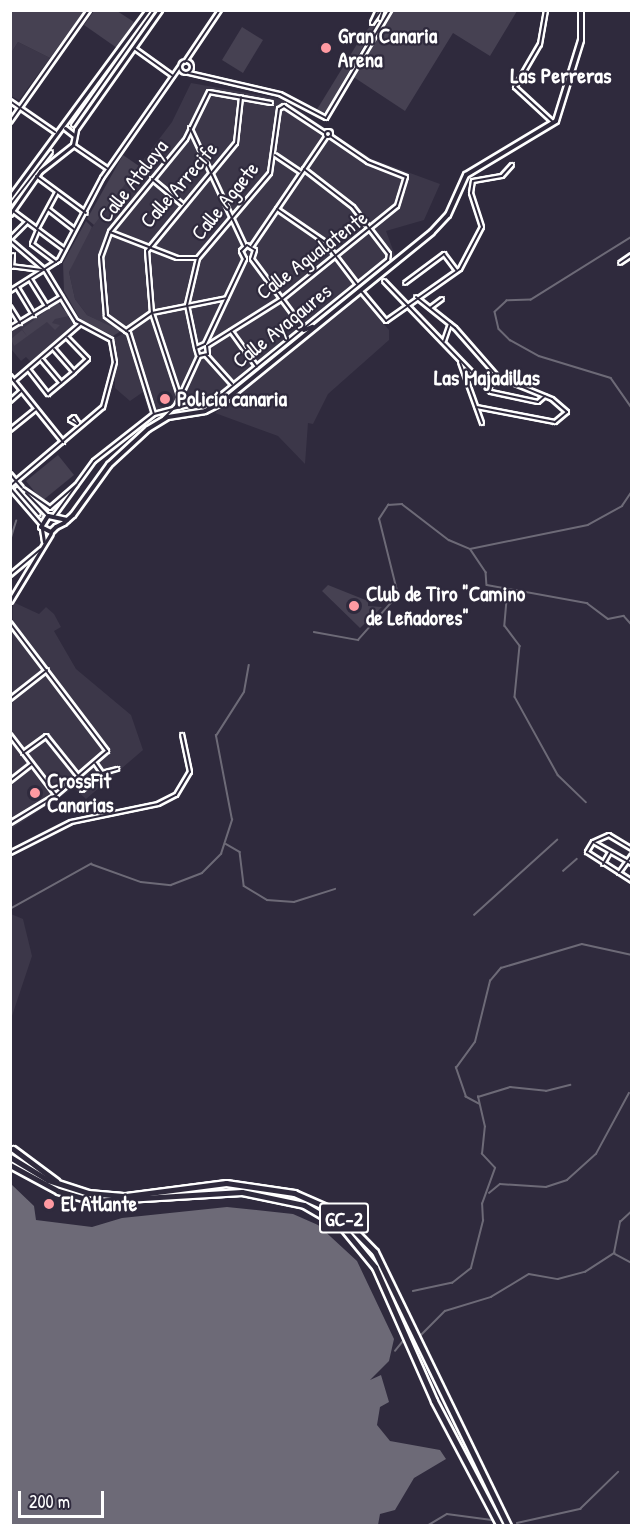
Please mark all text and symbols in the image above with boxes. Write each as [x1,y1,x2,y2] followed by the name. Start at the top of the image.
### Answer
[338,23,437,73] place label: Gran Canaria Arena
[319,41,333,55] marker: Gran Canaria Arena
[511,63,611,89] district label: Las Perreras
[93,134,173,228] street label: Calle Atalaya
[135,137,223,233] street label: Calle Arrecife
[186,157,264,245] street label: Calle Agaete
[251,205,373,305] street label: Calle Agualatente
[228,278,336,374] street label: Calle Ayagaures
[434,365,540,391] district label: Las Majadillas
[177,386,287,412] place label: Policía canaria
[158,392,172,406] marker: Policía canaria
[366,581,525,631] place label: Club de Tiro "Camino de Leñadores"
[347,599,361,613] marker: Club de Tiro "Camino de Leñadores"
[47,768,114,818] place label: CrossFit Canarias
[28,786,42,800] marker: CrossFit Canarias
[61,1191,137,1217] place label: El Atlante
[42,1197,56,1211] marker: El Atlante
[318,1201,370,1235] road number: GC-2
[21,1479,106,1517] scale bar
[29,1489,70,1514] text: 200 m

